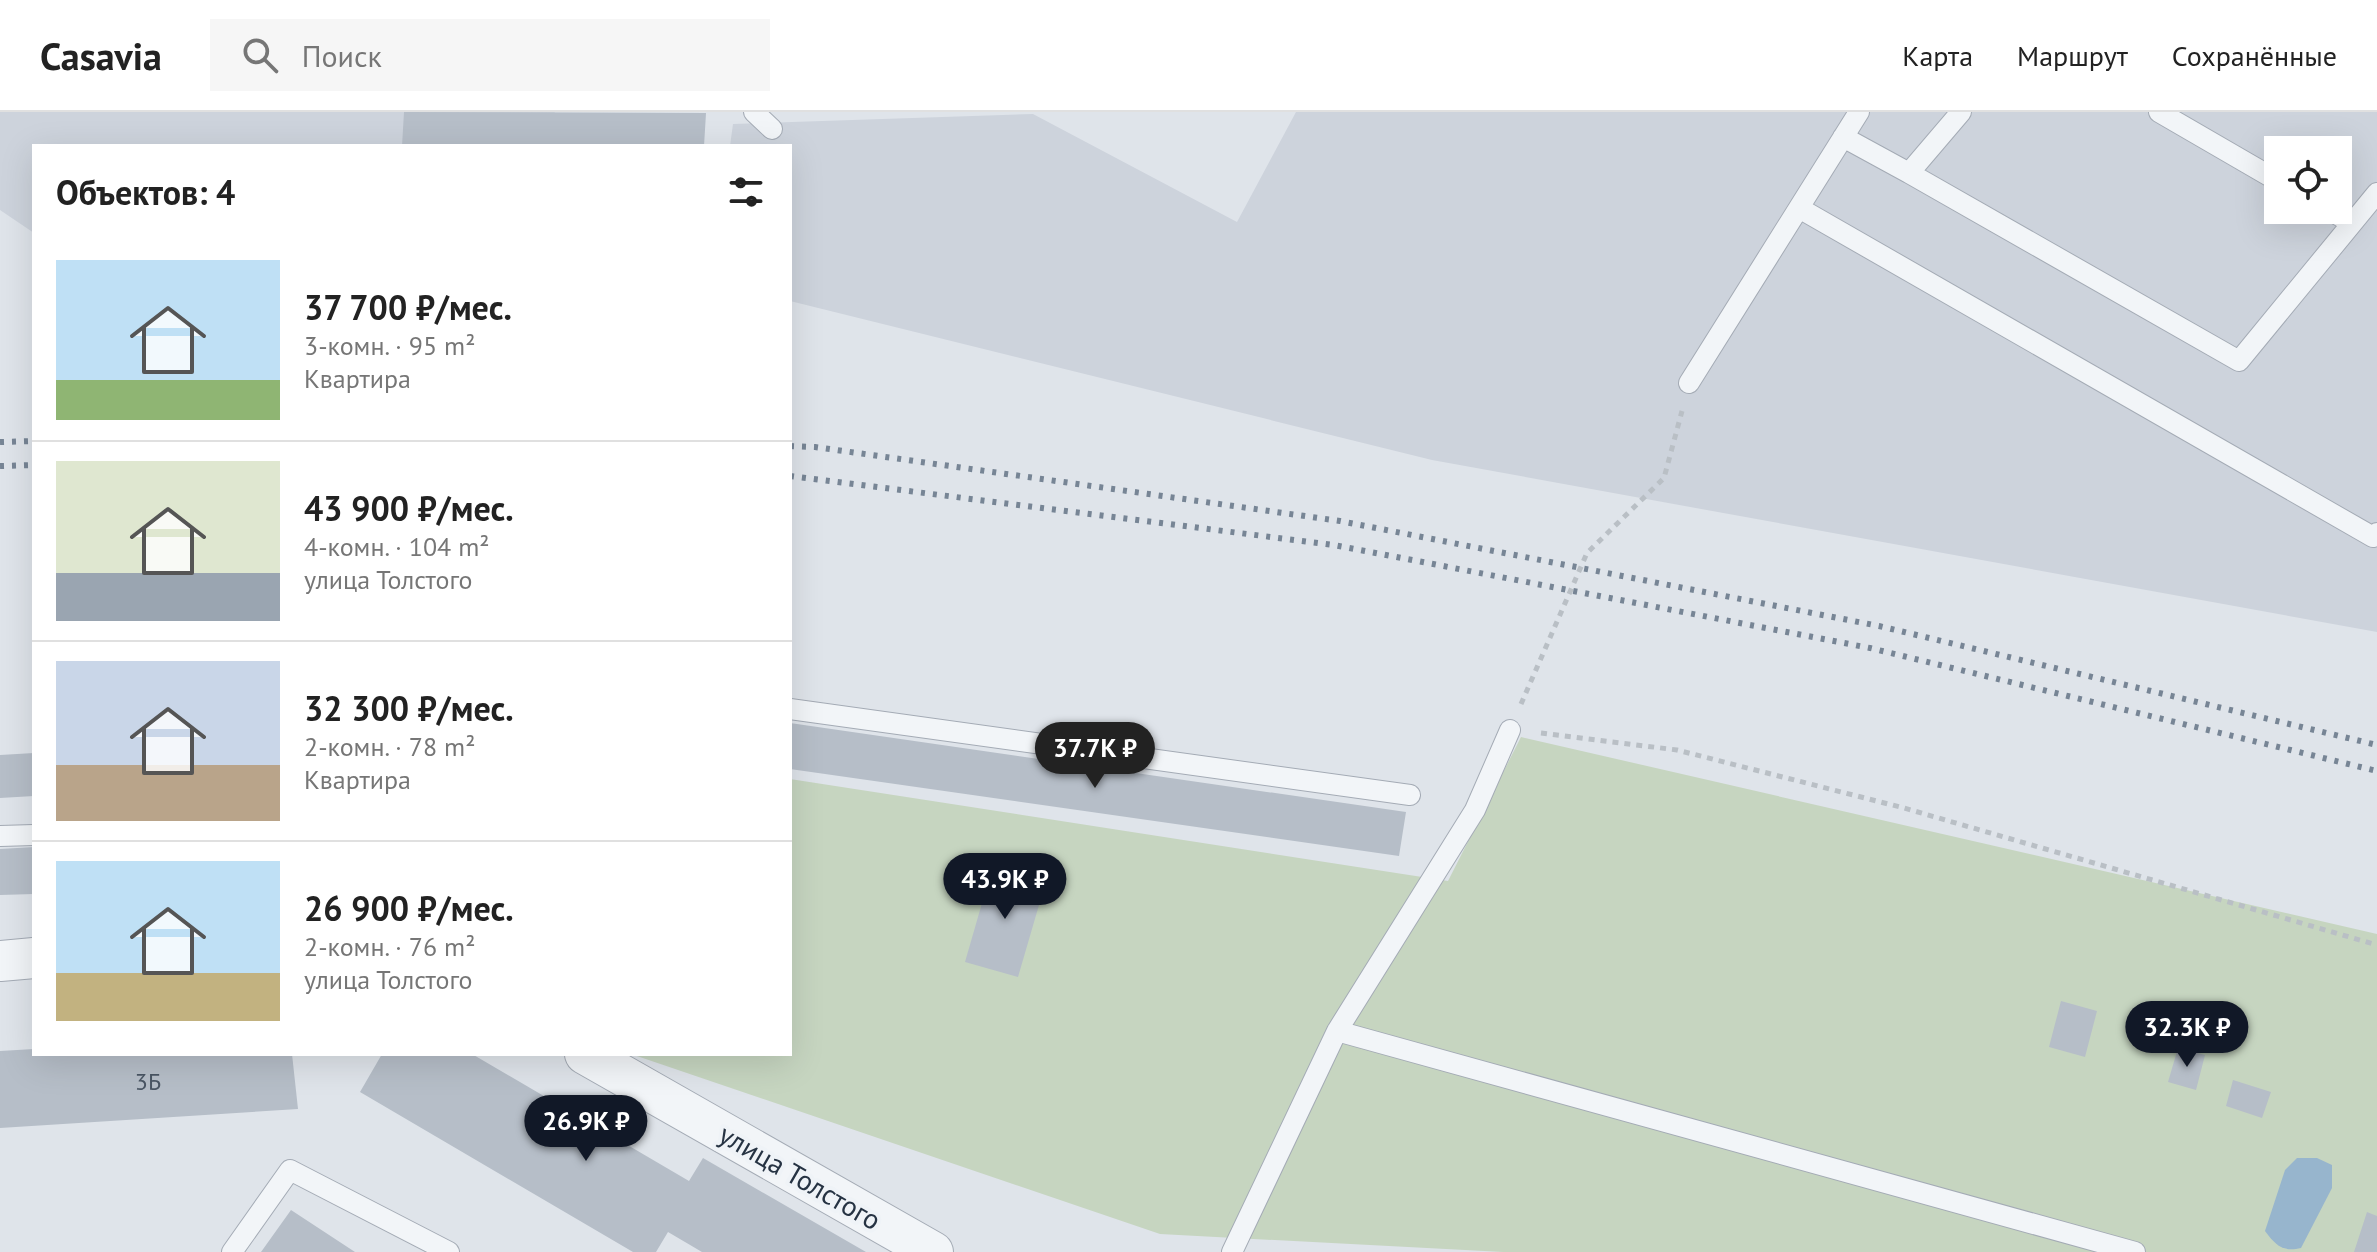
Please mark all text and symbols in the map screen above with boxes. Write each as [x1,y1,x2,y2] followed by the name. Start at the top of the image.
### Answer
[210,19,770,91] search box
[40,31,162,80] text: Casavia
[238,33,282,77] icon: search
[302,36,382,75] text: Поиск
[1902,37,1973,74] text: Карта
[2017,37,2128,74] text: Маршрут
[2172,37,2337,74] text: Сохранённые
[2264,136,2352,224] map controls
[2264,136,2352,224] button: locate
[56,170,235,214] text: Объектов: 4
[724,170,768,214] icon: filters
[304,285,512,329] text: 37 700 ₽/мес.
[120,292,216,388] icon: home
[304,329,475,362] text: 3-комн. · 95 m²
[304,362,411,395] text: Квартира
[304,486,514,530] text: 43 900 ₽/мес.
[120,493,216,589] icon: home
[304,530,490,563] text: 4-комн. · 104 m²
[304,563,473,596] text: улица Толстого
[304,686,514,730] text: 32 300 ₽/мес.
[120,693,216,789] icon: home
[1021,722,1169,790] pin: 37.7K ₽
[304,730,475,763] text: 2-комн. · 78 m²
[1053,731,1137,764] text: 37.7K ₽
[304,763,411,796] text: Квартира
[931,853,1079,921] pin: 43.9K ₽
[961,862,1049,895] text: 43.9K ₽
[304,886,514,930] text: 26 900 ₽/мес.
[120,893,216,989] icon: home
[304,930,475,963] text: 2-комн. · 76 m²
[304,963,473,996] text: улица Толстого
[2113,1001,2261,1069] pin: 32.3K ₽
[2143,1010,2231,1043] text: 32.3K ₽
[135,1066,161,1097] house number: 3Б
[512,1095,660,1163] pin: 26.9K ₽
[542,1104,630,1137] text: 26.9K ₽
[712,1115,888,1238] street label: улица Толстого

